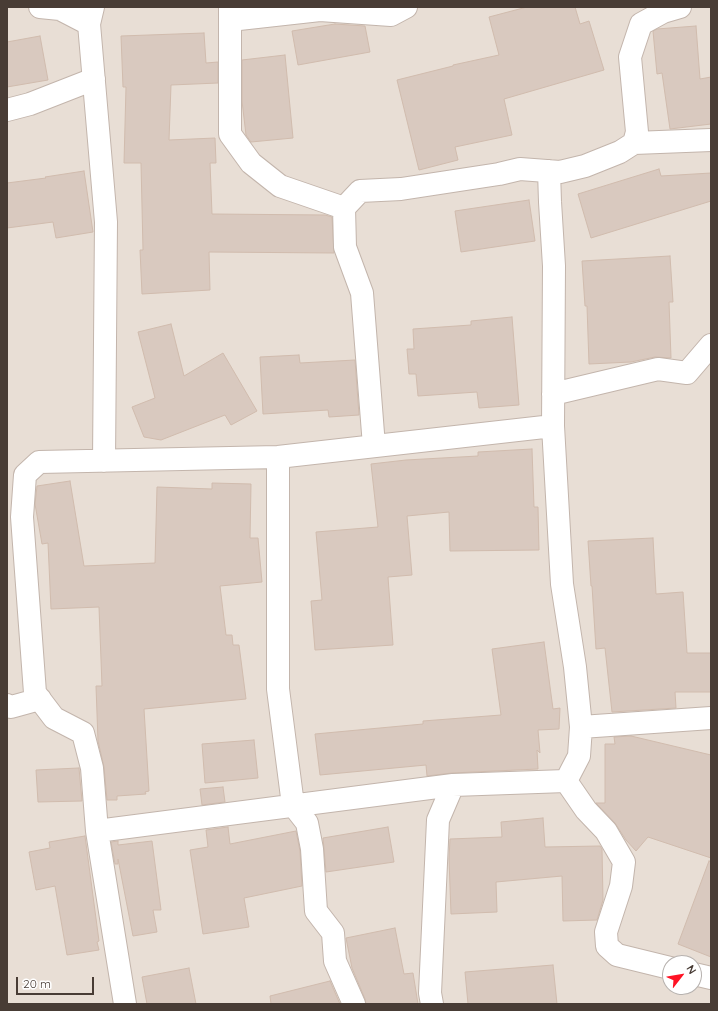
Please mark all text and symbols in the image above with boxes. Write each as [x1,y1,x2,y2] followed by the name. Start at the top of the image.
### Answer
[662,955,702,995] north arrow
[683,962,700,976] text: N
[18,969,96,995] scale bar
[23,976,51,991] text: 20 m

